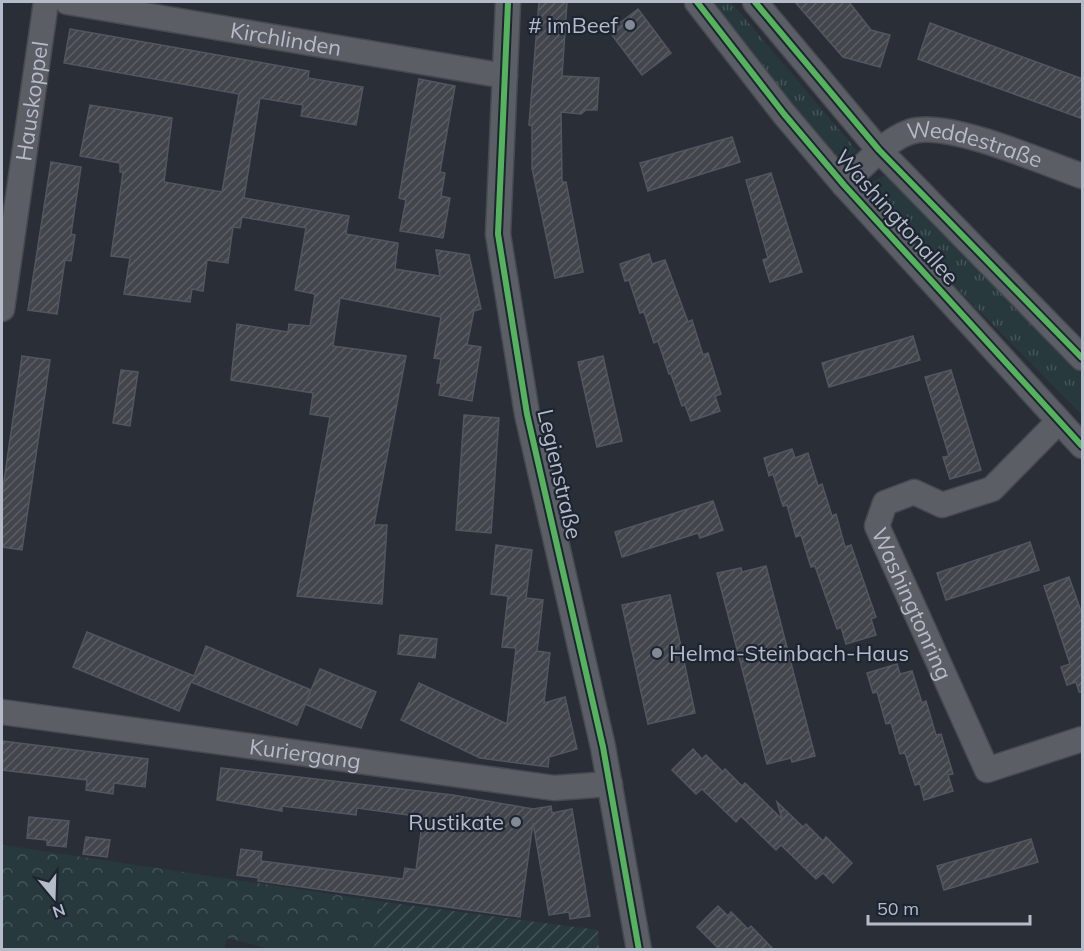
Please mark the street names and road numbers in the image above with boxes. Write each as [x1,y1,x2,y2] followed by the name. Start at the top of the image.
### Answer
[228,16,344,62] street label: Kirchlinden
[9,39,54,163] street label: Hauskoppel
[905,115,1046,174] street label: Weddestraße
[829,144,965,290] street label: Washingtonallee
[531,406,589,542] street label: Legienstraße
[866,523,959,684] street label: Washingtonring
[248,732,363,775] street label: Kuriergang

